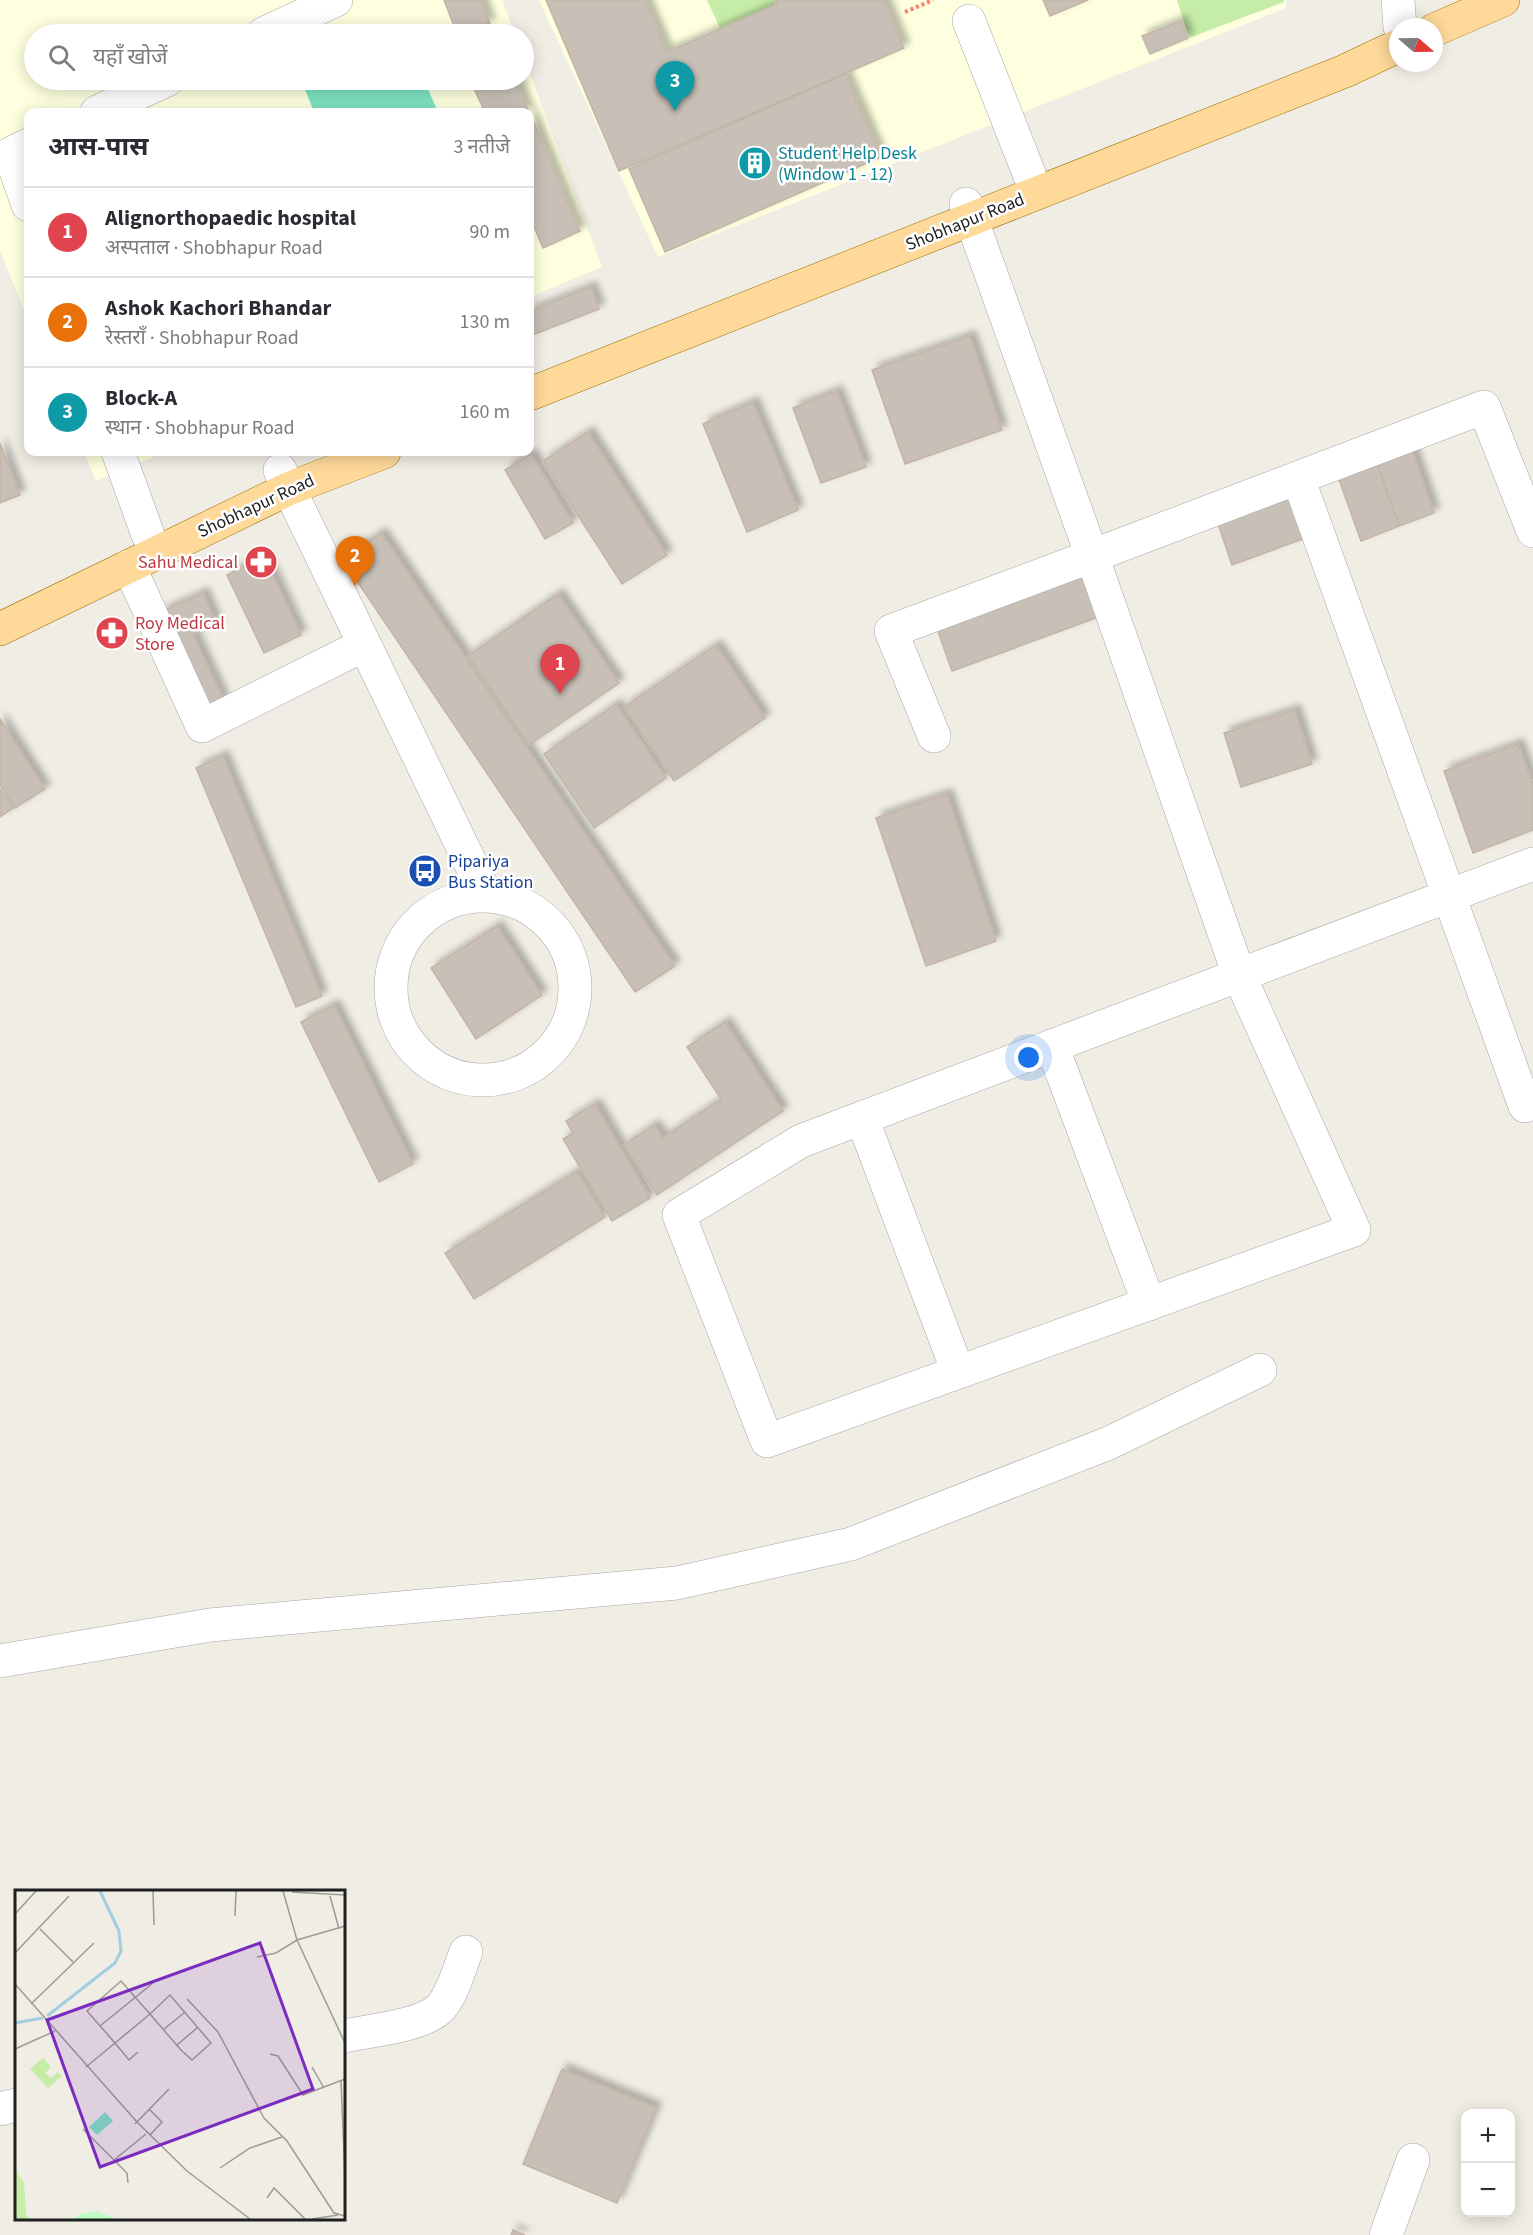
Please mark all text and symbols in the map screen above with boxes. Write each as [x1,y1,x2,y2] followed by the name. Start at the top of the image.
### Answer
[1389,18,1443,72] north arrow
[24,24,534,90] search box
[45,41,78,74] icon: search
[93,41,168,73] text: यहाँ खोजें
[656,62,694,111] pin: 3
[48,128,148,165] text: आस-पास
[454,133,510,161] text: 3 नतीजे
[778,141,917,187] place label: Student Help Desk (Window 1 - 12)
[737,145,773,181] building icon: Student Help Desk (Window 1 - 12)
[902,187,1028,257] street label: Shobhapur Road
[105,202,356,234] text: Alignorthopaedic hospital
[62,218,73,246] text: 1
[470,218,510,246] text: 90 m
[105,234,323,262] text: अस्पताल · Shobhapur Road
[105,292,331,324] text: Ashok Kachori Bhandar
[62,308,73,336] text: 2
[460,308,510,336] text: 130 m
[105,324,299,352] text: रेस्तराँ · Shobhapur Road
[105,382,177,414] text: Block-A
[62,398,73,426] text: 3
[460,398,510,426] text: 160 m
[105,414,295,442] text: स्थान · Shobhapur Road
[194,468,318,544] street label: Shobhapur Road
[336,536,374,586] pin: 2
[243,544,279,580] pharmacy icon: Sahu Medical
[138,550,238,575] place label: Sahu Medical
[135,611,225,657] place label: Roy Medical Store
[94,615,130,651] pharmacy icon: Roy Medical Store
[540,644,580,694] pin: 1
[448,849,533,895] place label: Pipariya Bus Station
[407,853,443,889] bus stop icon: Pipariya Bus Station
[1014,1043,1043,1072] your location
[15,1890,345,2220] inset map
[1461,2109,1515,2217] map controls
[1461,2109,1515,2163] button: +
[1461,2163,1515,2217] button: −

